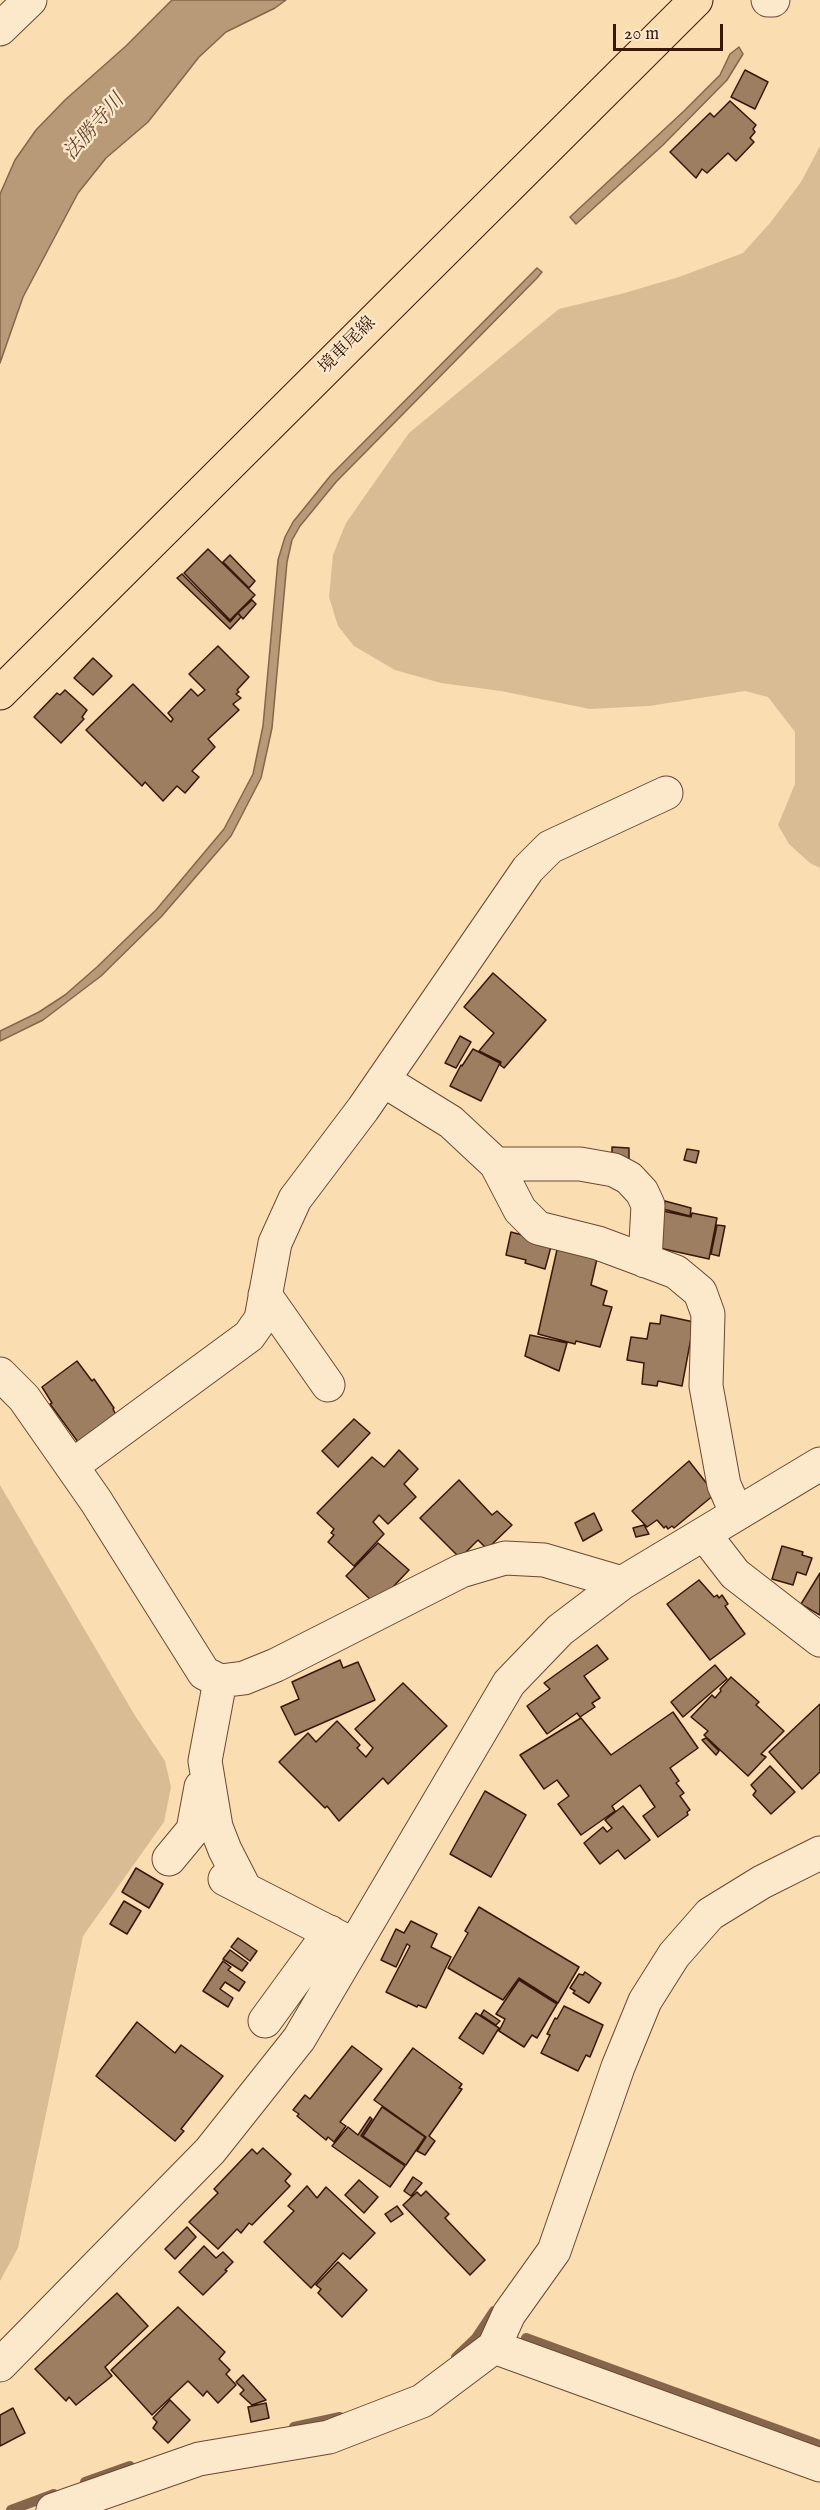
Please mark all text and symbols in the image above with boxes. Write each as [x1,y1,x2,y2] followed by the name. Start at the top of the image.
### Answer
[616,12,726,50] scale bar
[624,23,659,46] text: 20 m
[60,90,130,166] water label: 法勝寺川
[315,313,381,379] street label: 境車尾線

